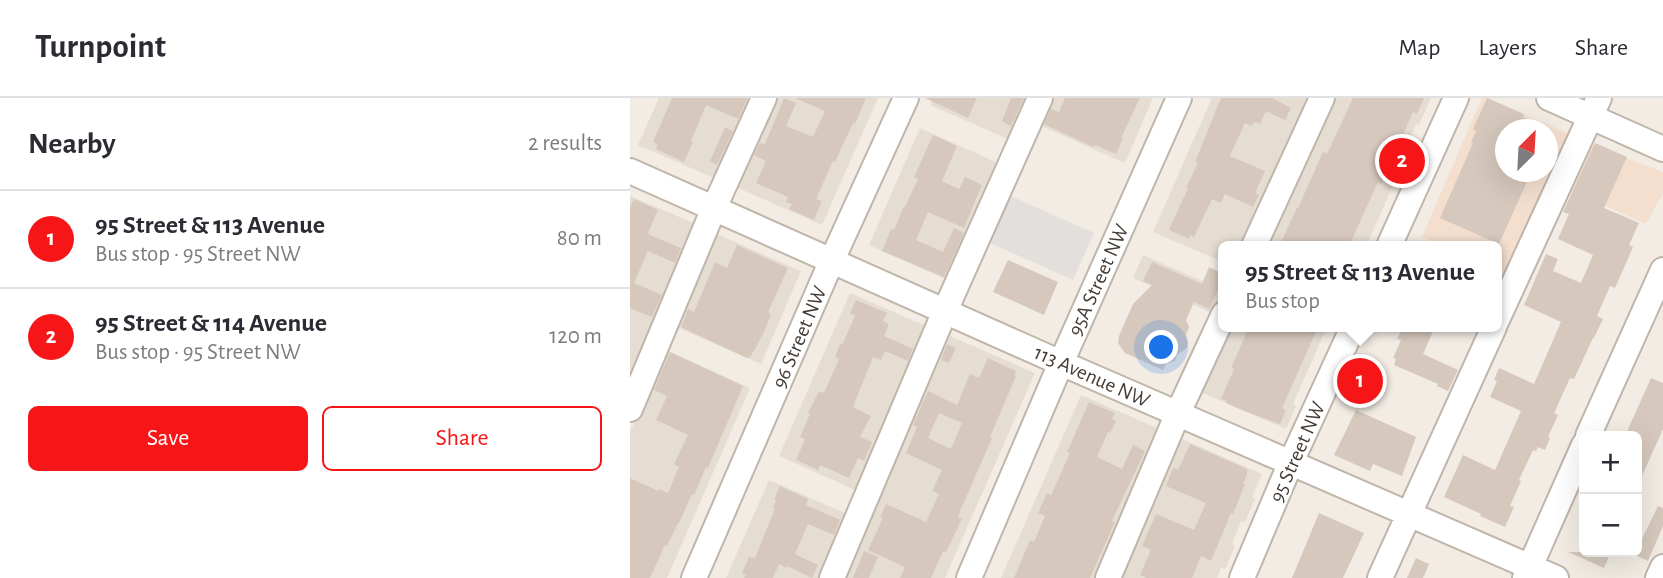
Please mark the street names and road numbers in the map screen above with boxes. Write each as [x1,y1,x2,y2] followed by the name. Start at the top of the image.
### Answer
[1064,221,1133,339] street label: 95A Street NW
[769,283,830,391] street label: 96 Street NW
[1031,342,1153,411] street label: 113 Avenue NW
[1266,398,1329,506] street label: 95 Street NW

